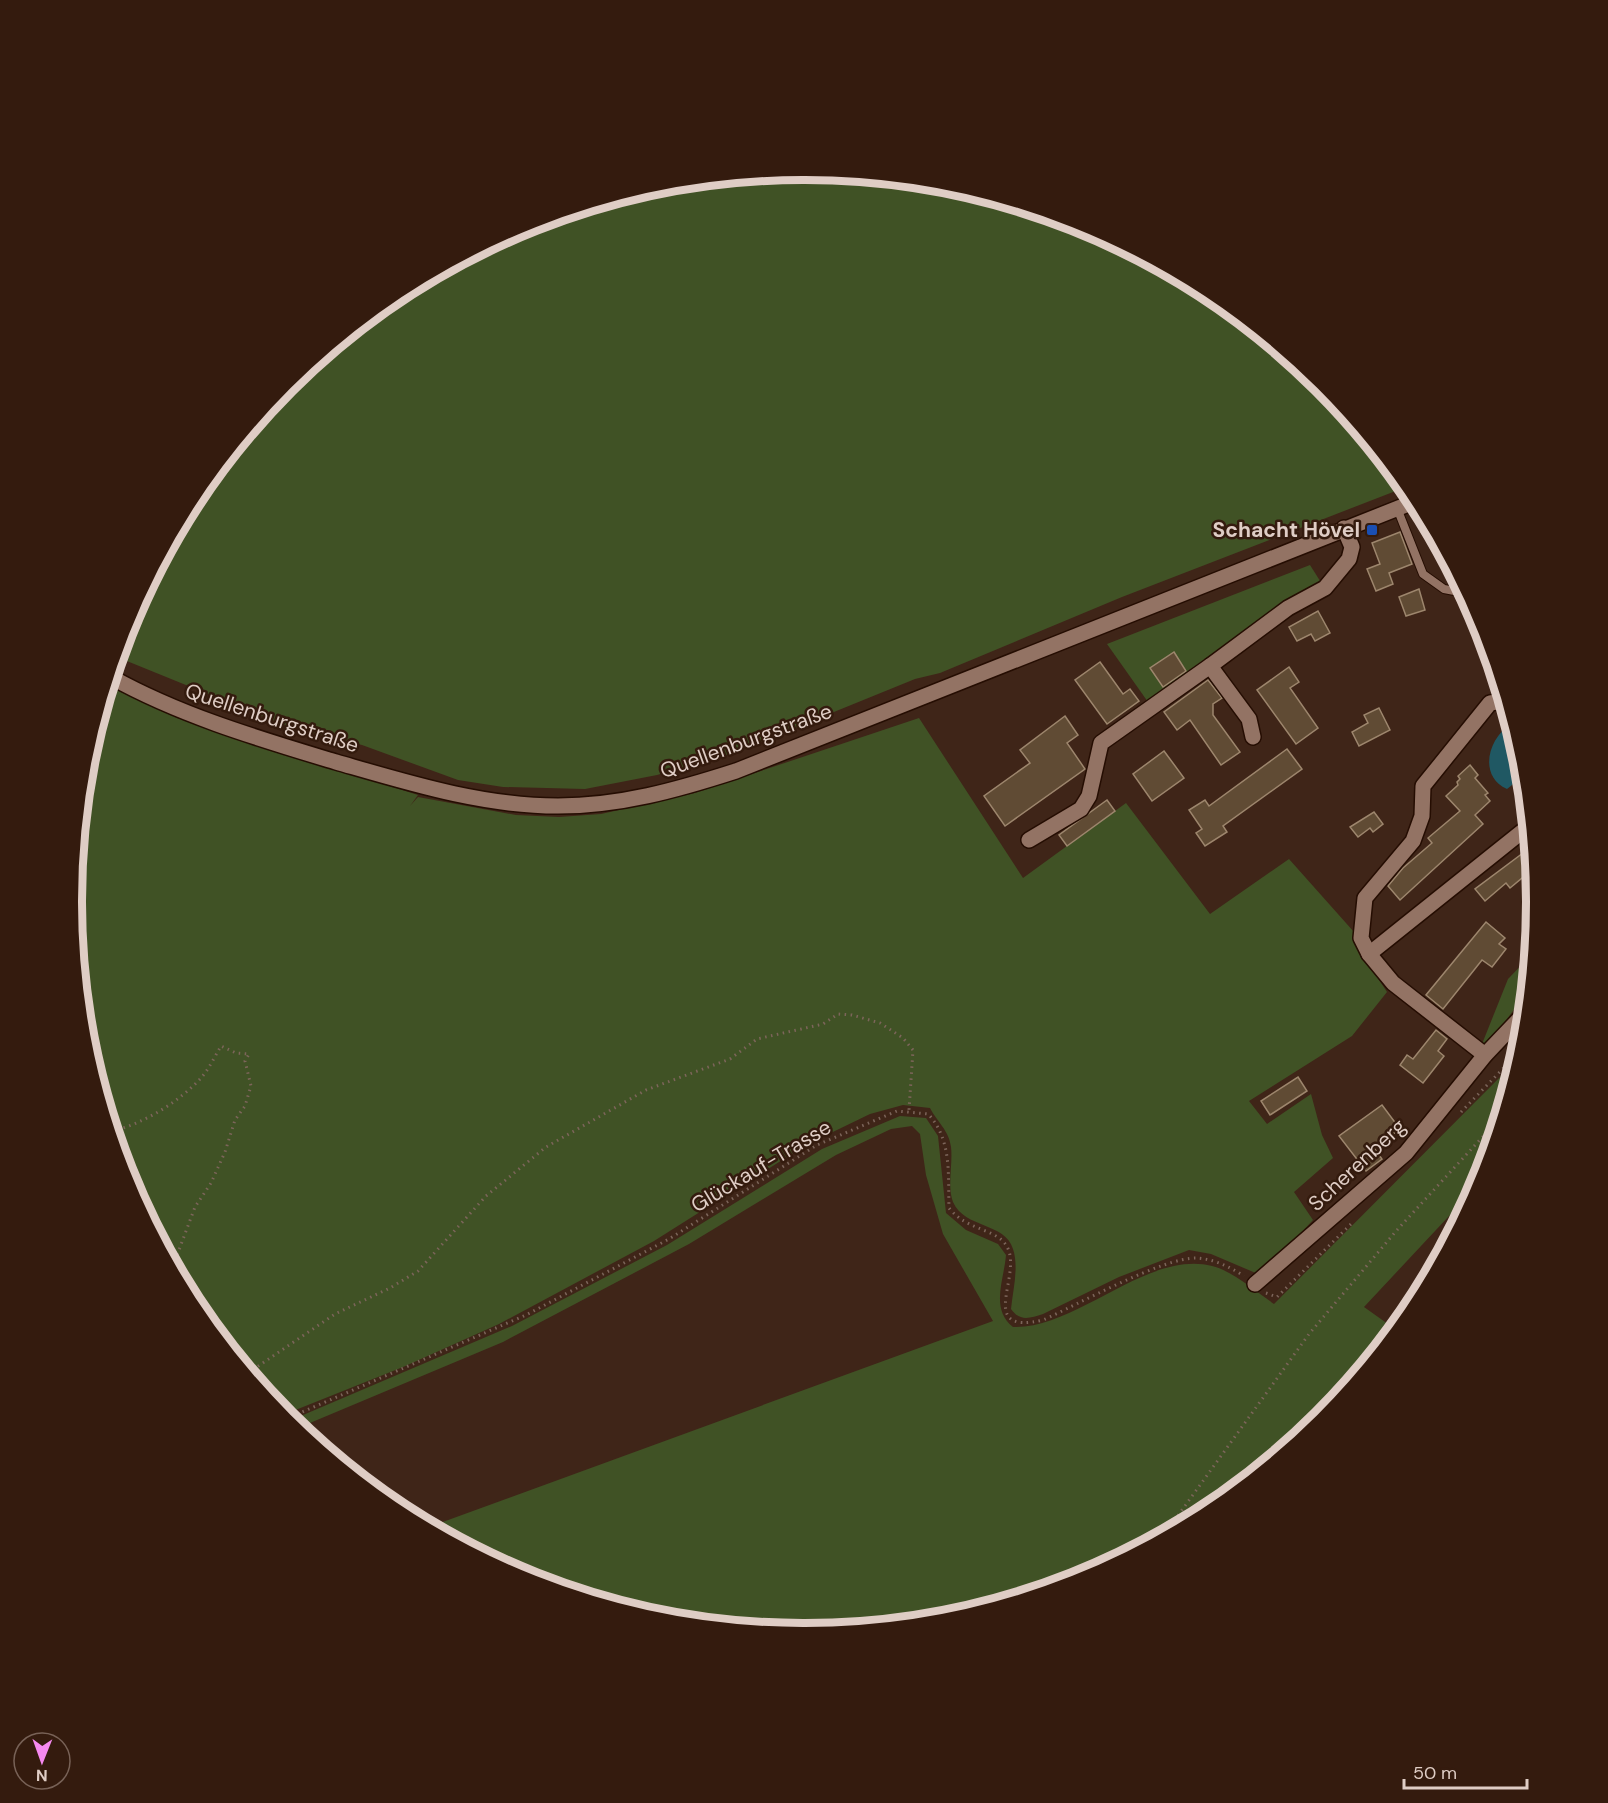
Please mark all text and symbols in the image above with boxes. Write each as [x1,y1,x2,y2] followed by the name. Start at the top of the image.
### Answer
[1213,516,1360,544] place label: Schacht Hövel
[1365,523,1379,537] marker: Schacht Hövel
[182,677,362,759] street label: Quellenburgstraße
[656,697,836,785] street label: Quellenburgstraße
[1302,1112,1412,1217] street label: Scherenberg
[686,1113,836,1219] street label: Glückauf-Trasse
[12,1731,72,1791] north arrow
[1404,1752,1527,1790] scale bar
[1413,1761,1457,1785] text: 50 m
[36,1765,48,1786] text: N

